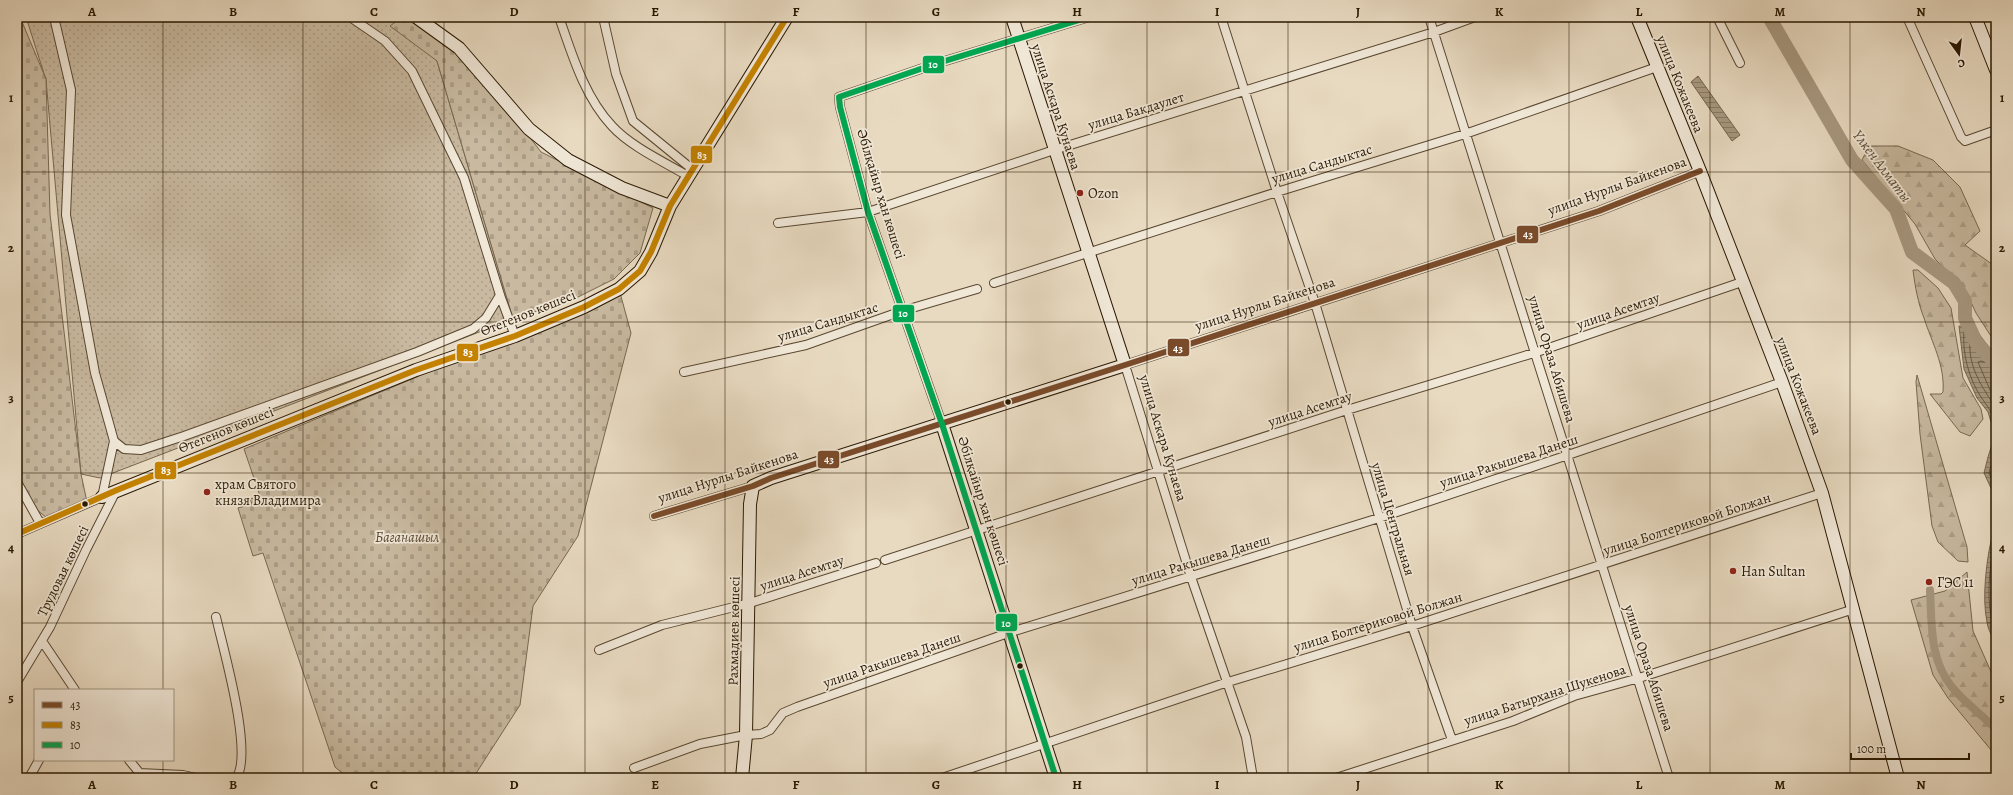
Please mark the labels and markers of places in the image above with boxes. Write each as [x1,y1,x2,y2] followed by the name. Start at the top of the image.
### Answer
[1088,184,1119,203] place label: Ozon
[1075,188,1085,198] marker: Ozon
[1003,397,1013,407] unlabelled marker
[215,475,322,510] place label: храм Святого князя Владимира
[202,487,212,497] marker: храм Святого князя Владимира
[80,499,90,509] unlabelled marker
[1741,562,1806,581] place label: Han Sultan
[1728,566,1738,576] marker: Han Sultan
[1937,573,1974,592] place label: ГЭС 11
[1924,577,1934,587] marker: ГЭС 11
[1015,661,1025,671] unlabelled marker

